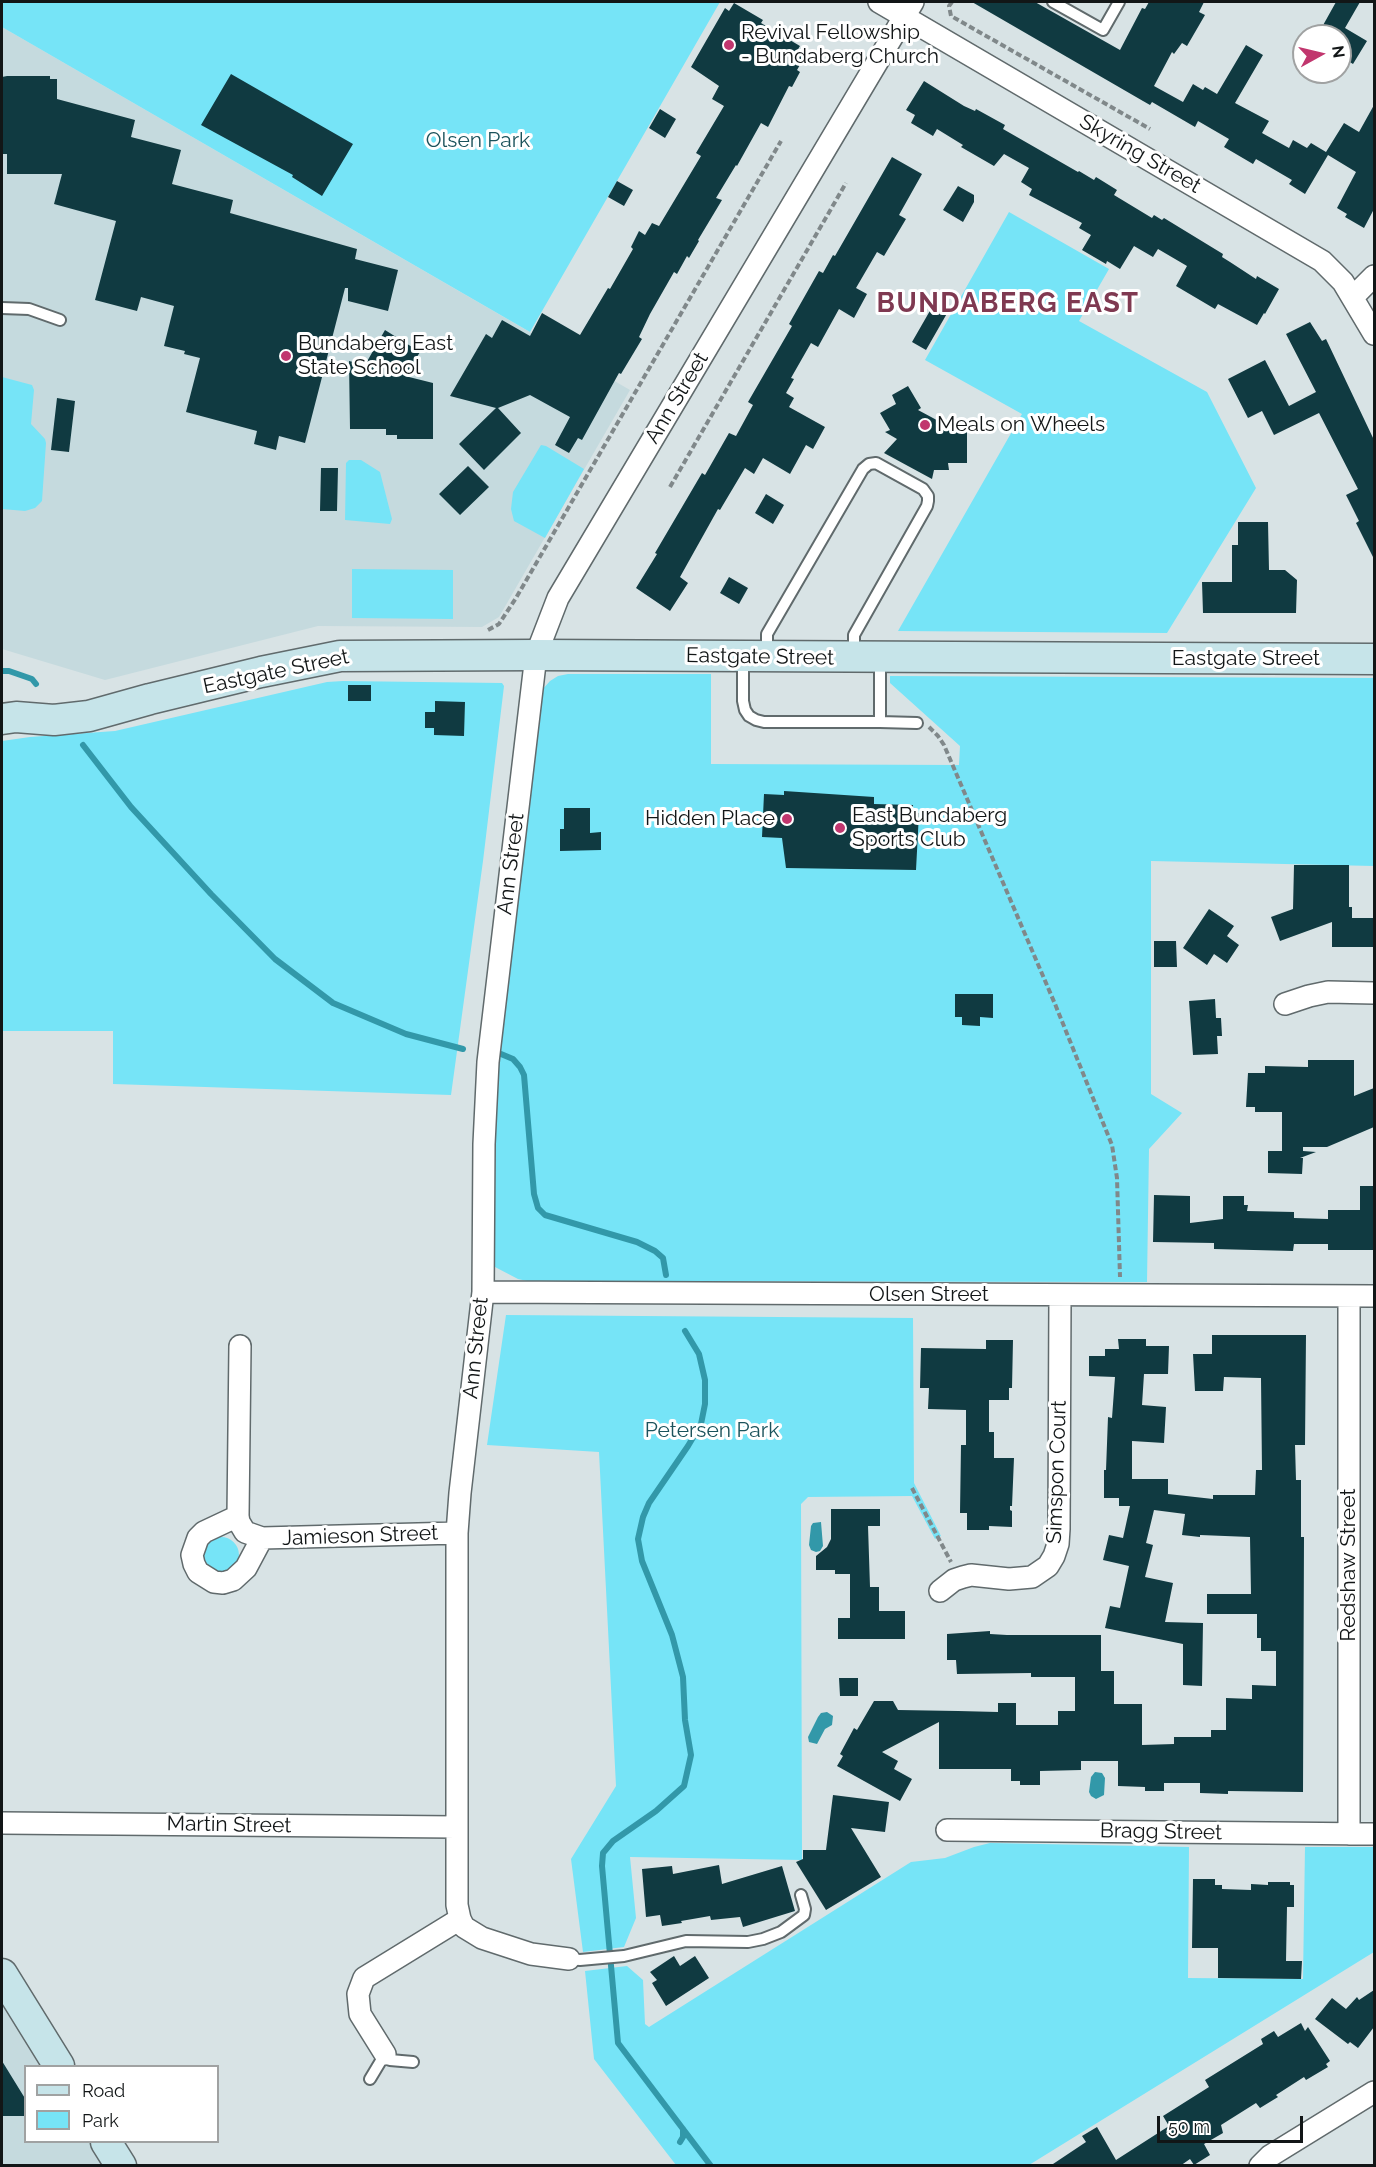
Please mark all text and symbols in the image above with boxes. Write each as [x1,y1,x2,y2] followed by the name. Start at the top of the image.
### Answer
[741,20,939,70] place label: Revival Fellowship - Bundaberg Church
[1292,24,1352,84] north arrow
[722,38,736,52] marker: Revival Fellowship - Bundaberg Church
[1328,44,1349,59] text: N
[1075,109,1205,199] street label: Skyring Street
[426,128,530,154] park label: Olsen Park
[877,288,1139,320] district label: BUNDABERG EAST
[298,331,453,381] place label: Bundaberg East State School
[640,348,714,448] street label: Ann Street
[279,349,293,363] marker: Bundaberg East State School
[937,412,1105,438] place label: Meals on Wheels
[918,418,932,432] marker: Meals on Wheels
[686,643,834,671] street label: Eastgate Street
[201,644,351,700] street label: Eastgate Street
[1172,646,1320,672] street label: Eastgate Street
[852,803,1007,853] place label: East Bundaberg Sports Club
[645,806,775,832] place label: Hidden Place
[492,812,530,916] street label: Ann Street
[780,812,794,826] marker: Hidden Place
[833,821,847,835] marker: East Bundaberg Sports Club
[869,1282,989,1308] street label: Olsen Street
[458,1296,494,1400] street label: Ann Street
[1042,1400,1072,1544] street label: Simspon Court
[645,1418,779,1444] park label: Petersen Park
[1336,1489,1362,1641] street label: Redshaw Street
[282,1521,438,1551] street label: Jamieson Street
[167,1811,291,1839] street label: Martin Street
[1100,1818,1222,1846] street label: Bragg Street
[24,2065,219,2143] legend
[82,2080,125,2101] text: Road
[1160,2104,1306,2142] scale bar
[82,2110,119,2131] text: Park
[1168,2116,1210,2137] text: 50 m

